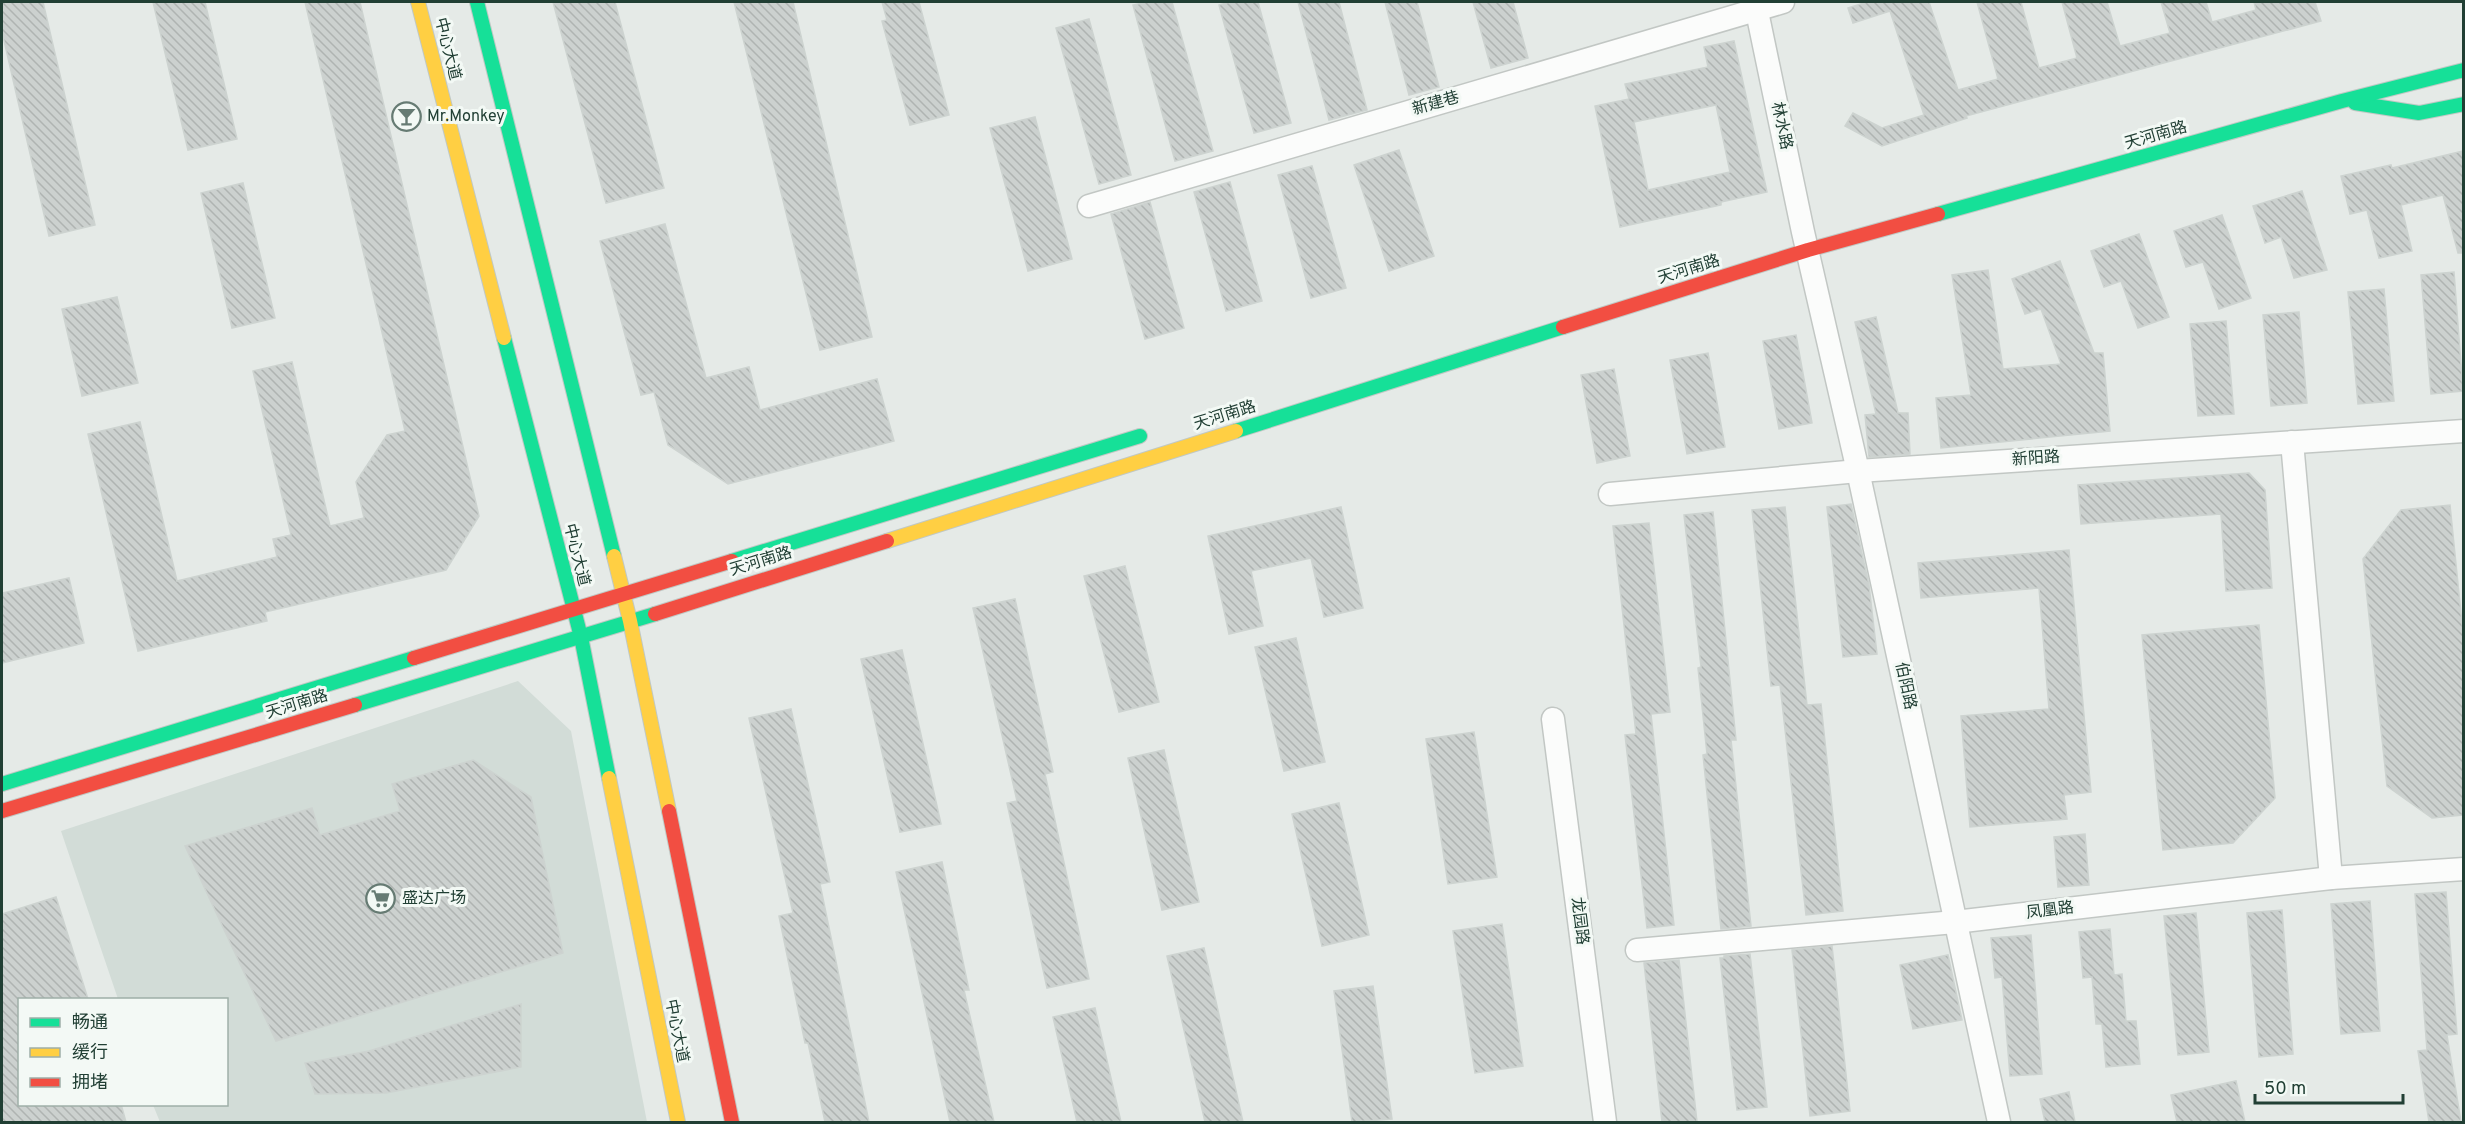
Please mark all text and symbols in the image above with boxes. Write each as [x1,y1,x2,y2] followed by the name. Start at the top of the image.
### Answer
[430,16,464,82] street label: 中心大道
[1410,88,1462,120] street label: 新建巷
[1766,100,1796,152] street label: 林水路
[390,101,422,133] bar icon: Mr.Monkey
[427,107,505,127] place label: Mr.Monkey
[2122,118,2190,154] street label: 天河南路
[1655,251,1723,289] street label: 天河南路
[1191,397,1259,435] street label: 天河南路
[2011,447,2061,471] street label: 新阳路
[559,522,593,588] street label: 中心大道
[727,543,795,581] street label: 天河南路
[1890,660,1920,712] street label: 伯阳路
[263,686,331,724] street label: 天河南路
[365,883,397,915] supermarket icon: 盛达广场
[402,889,466,909] place label: 盛达广场
[1566,896,1592,946] street label: 龙园路
[2025,898,2075,924] street label: 凤凰路
[18,998,228,1106] legend
[660,998,692,1064] street label: 中心大道
[72,1012,108,1035] text: 畅通
[72,1042,108,1065] text: 缓行
[2255,1067,2404,1105] scale bar
[72,1072,108,1095] text: 拥堵
[2264,1078,2306,1101] text: 50 m

